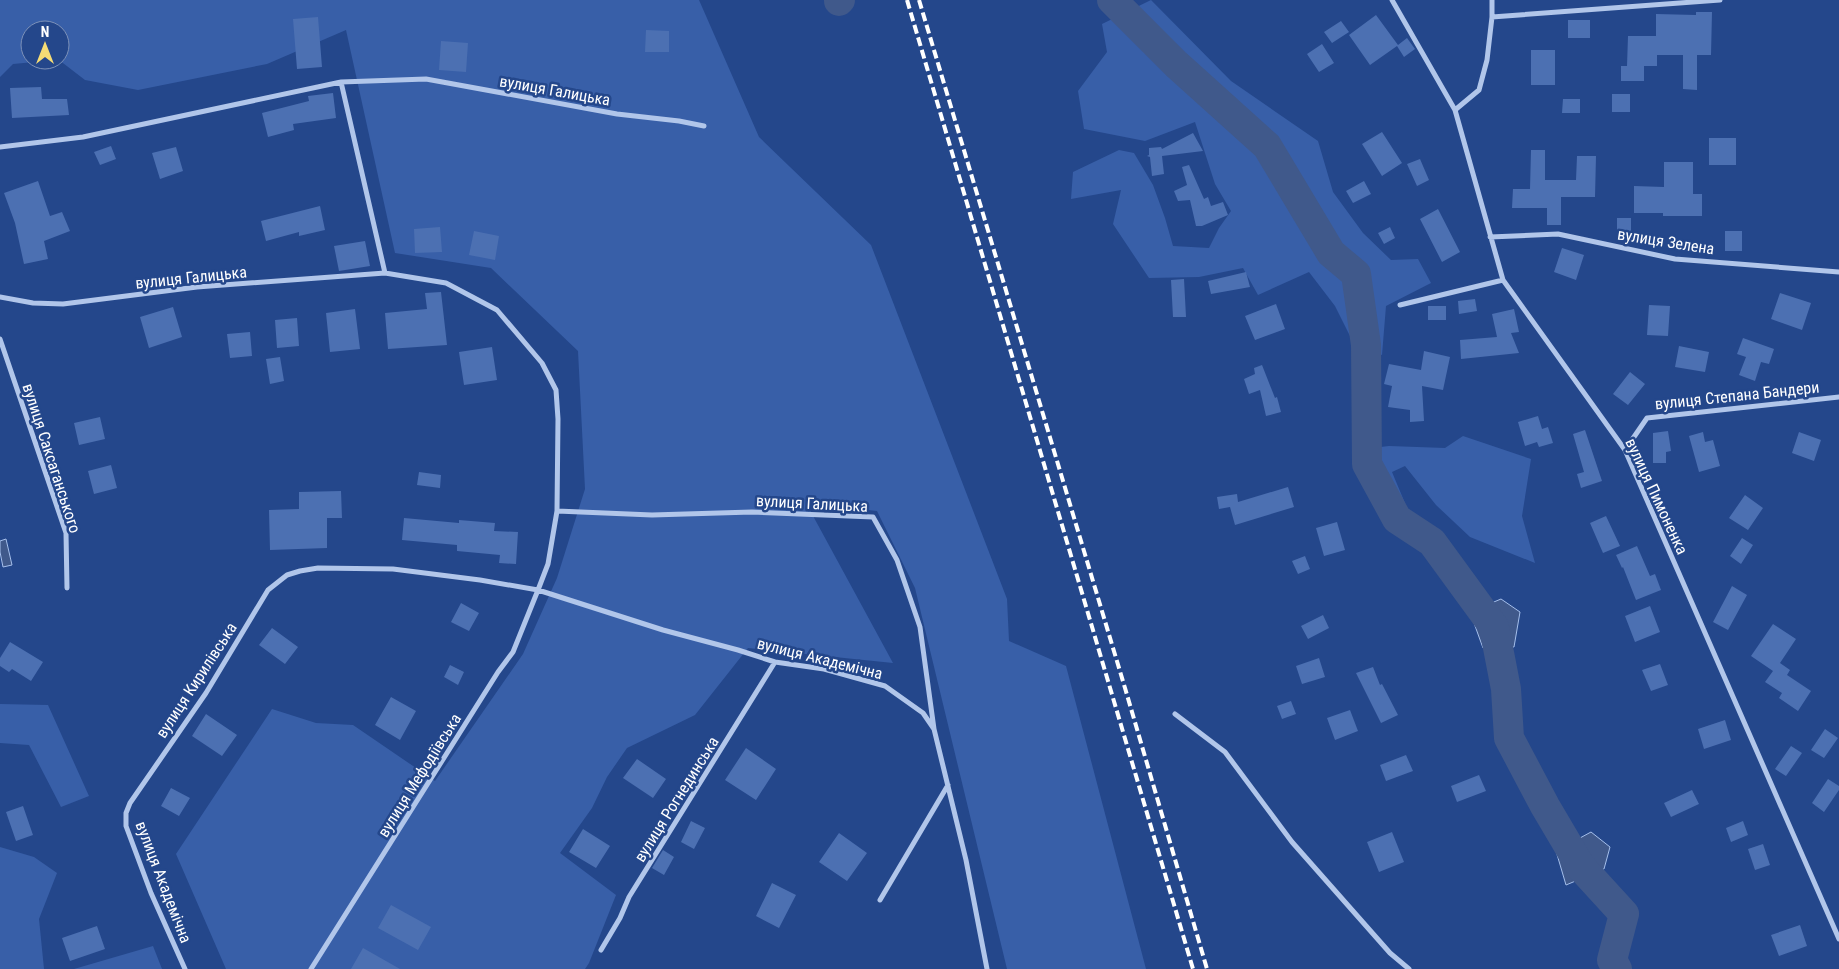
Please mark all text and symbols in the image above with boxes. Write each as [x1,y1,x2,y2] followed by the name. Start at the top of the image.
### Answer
[20,20,70,70] north arrow
[41,24,49,40] text: N
[498,71,612,110] street label: вулиця Галицька
[1616,224,1716,259] street label: вулиця Зелена
[134,262,248,293] street label: вулиця Галицька
[1654,377,1820,414] street label: вулиця Степана Бандери
[18,381,85,535] street label: вулиця Саксаганського
[1621,435,1692,557] street label: вулиця Пимоненка
[756,491,868,516] street label: вулиця Галицька
[152,619,241,742] street label: вулиця Кирилівська
[755,634,885,683] street label: вулиця Академічна
[374,710,465,841] street label: вулиця Мефодіївська
[630,733,723,865] street label: вулиця Рогнединська
[132,819,195,946] street label: вулиця Академічна

